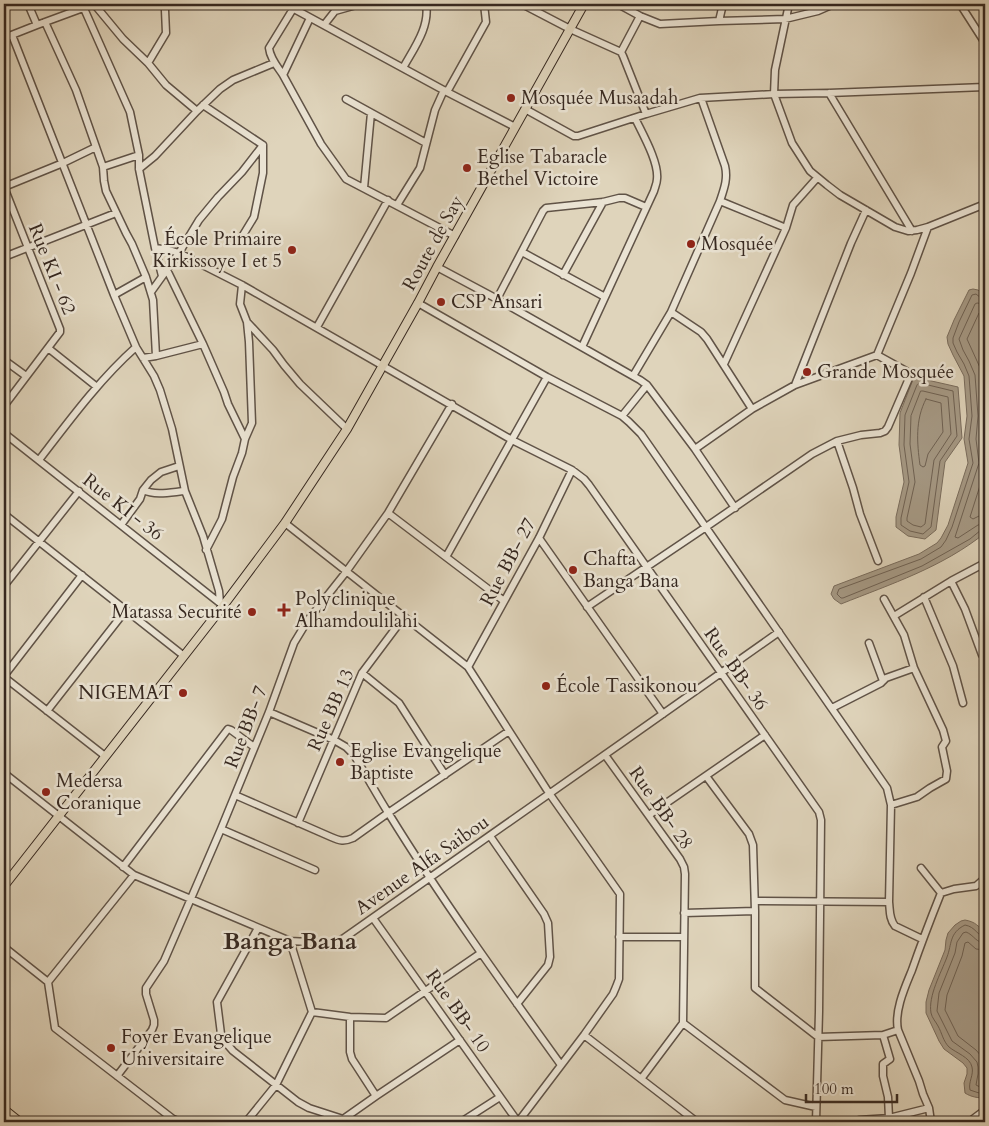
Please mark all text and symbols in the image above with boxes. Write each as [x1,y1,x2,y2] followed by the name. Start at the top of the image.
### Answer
[521,85,679,111] place label: Mosquée Musaadah
[505,92,517,104] marker: Mosquée Musaadah
[477,144,607,192] place label: Eglise Tabaracle Bethel Victoire
[461,162,473,174] marker: Eglise Tabaracle Bethel Victoire
[396,191,470,295] street label: Route de Say
[22,220,82,319] street label: Rue KI - 62
[152,226,282,274] place label: École Primaire Kirkissoye I et 5
[701,231,773,257] place label: Mosquée
[685,238,697,250] marker: Mosquée
[286,244,298,256] marker: École Primaire Kirkissoye I et 5
[451,289,543,315] place label: CSP Ansari
[435,296,447,308] marker: CSP Ansari
[817,359,954,385] place label: Grande Mosquée
[801,366,813,378] marker: Grande Mosquée
[77,467,169,547] street label: Rue KI - 36
[474,513,542,611] street label: Rue BB- 27
[583,546,679,594] place label: Chafta Banga Bana
[567,564,579,576] marker: Chafta Banga Bana
[295,586,418,634] place label: Polyclinique Alhamdoulilahi
[112,599,242,625] place label: Matassa Securité
[277,603,291,617] marker: Polyclinique Alhamdoulilahi
[246,606,258,618] marker: Matassa Securité
[698,622,774,716] street label: Rue BB- 36
[301,665,361,755] street label: Rue BB 13
[556,673,697,699] place label: École Tassikonou
[78,680,173,706] place label: NIGEMAT
[540,680,552,692] marker: École Tassikonou
[218,682,274,772] street label: Rue BB- 7
[177,687,189,699] marker: NIGEMAT
[350,738,502,786] place label: Eglise Evangelique Baptiste
[334,756,346,768] marker: Eglise Evangelique Baptiste
[623,761,699,855] street label: Rue BB- 28
[56,768,141,816] place label: Medersa Coranique
[40,786,52,798] marker: Medersa Coranique
[350,809,494,921] street label: Avenue Alfa Saibou
[223,925,357,958] district label: Banga Bana
[420,964,496,1058] street label: Rue BB- 10
[121,1024,272,1072] place label: Foyer Evangelique Universitaire
[105,1042,117,1054] marker: Foyer Evangelique Universitaire
[806,1071,898,1103] scale bar
[814,1079,854,1099] text: 100 m

